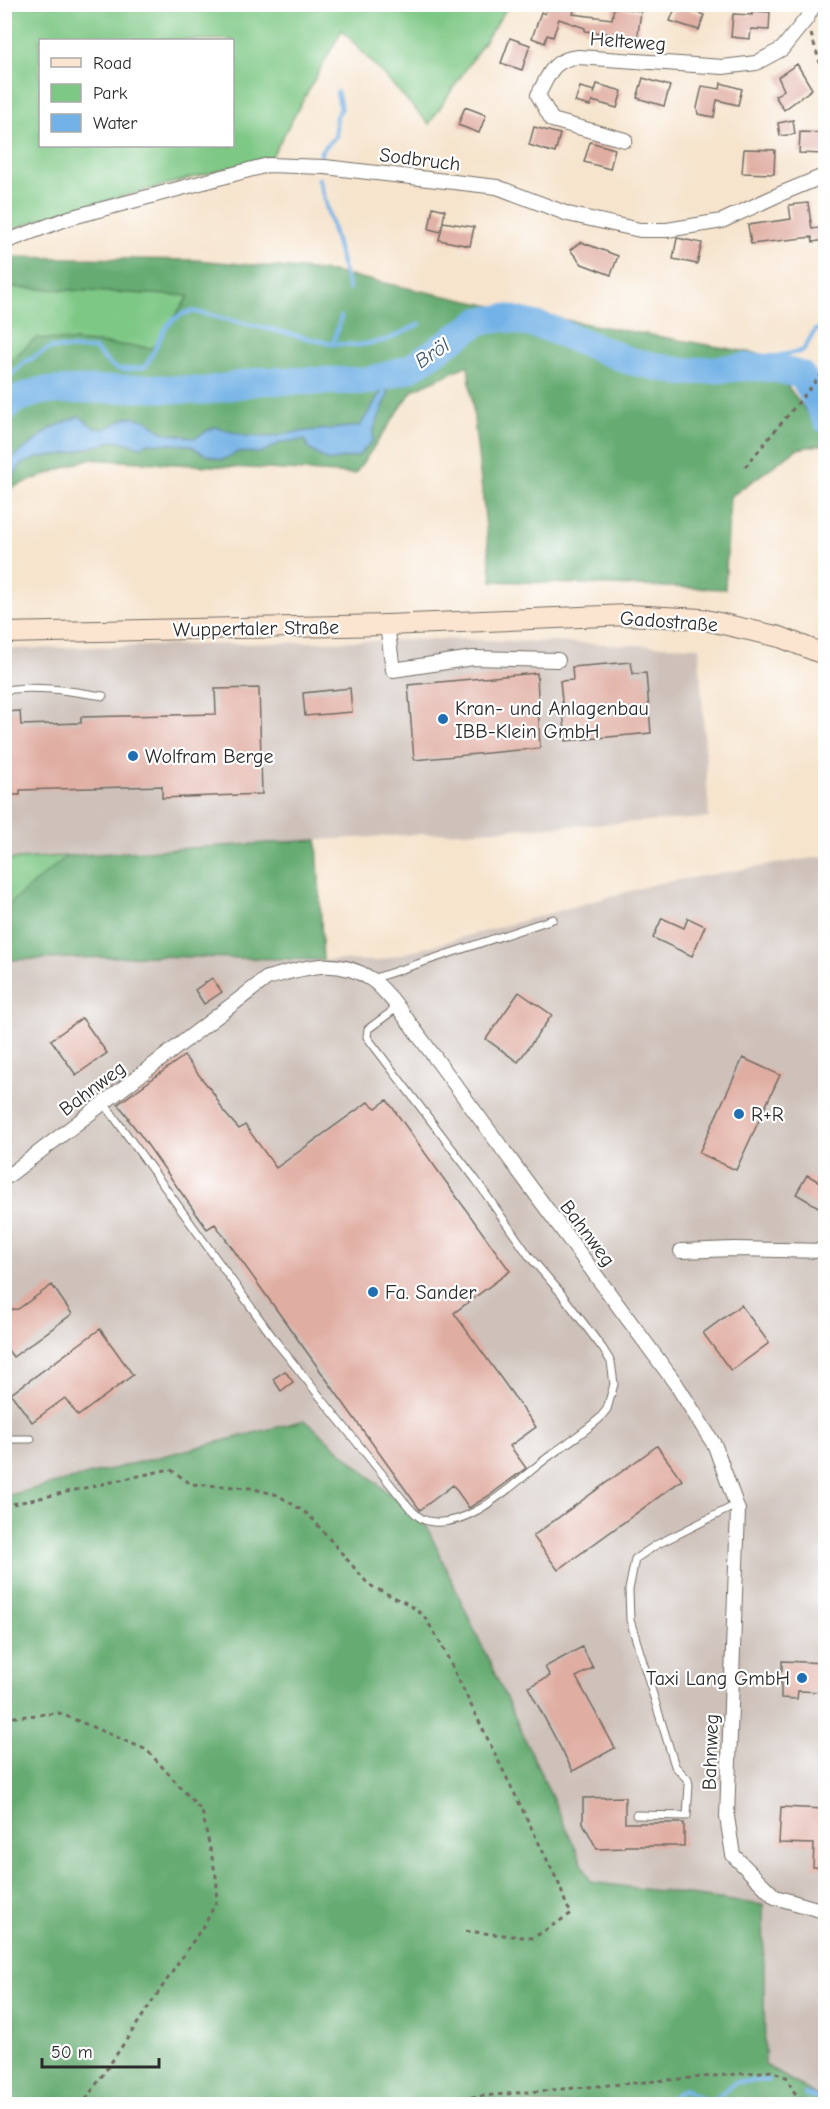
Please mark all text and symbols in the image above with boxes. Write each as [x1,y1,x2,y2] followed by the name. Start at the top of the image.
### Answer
[589,27,667,56] street label: Helteweg
[39,39,234,147] legend
[93,53,132,74] text: Road
[93,83,128,104] text: Park
[93,113,138,134] text: Water
[378,143,462,176] street label: Sodbruch
[410,333,454,373] water label: Bröl
[619,607,719,636] street label: Gadostraße
[173,616,339,641] street label: Wuppertaler Straße
[455,697,649,743] place label: Kran- und Anlagenbau IBB-Klein GmbH
[436,712,450,726] marker: Kran- und Anlagenbau IBB-Klein GmbH
[145,745,274,768] place label: Wolfram Berge
[126,749,140,763] marker: Wolfram Berge
[55,1056,130,1121] street label: Bahnweg
[751,1103,784,1126] place label: R+R
[732,1107,746,1121] marker: R+R
[555,1196,620,1271] street label: Bahnweg
[385,1281,476,1304] place label: Fa. Sander
[366,1285,380,1299] marker: Fa. Sander
[646,1667,790,1690] place label: Taxi Lang GmbH
[795,1671,809,1685] marker: Taxi Lang GmbH
[698,1713,723,1791] street label: Bahnweg
[42,2031,159,2069] scale bar
[51,2042,93,2063] text: 50 m

